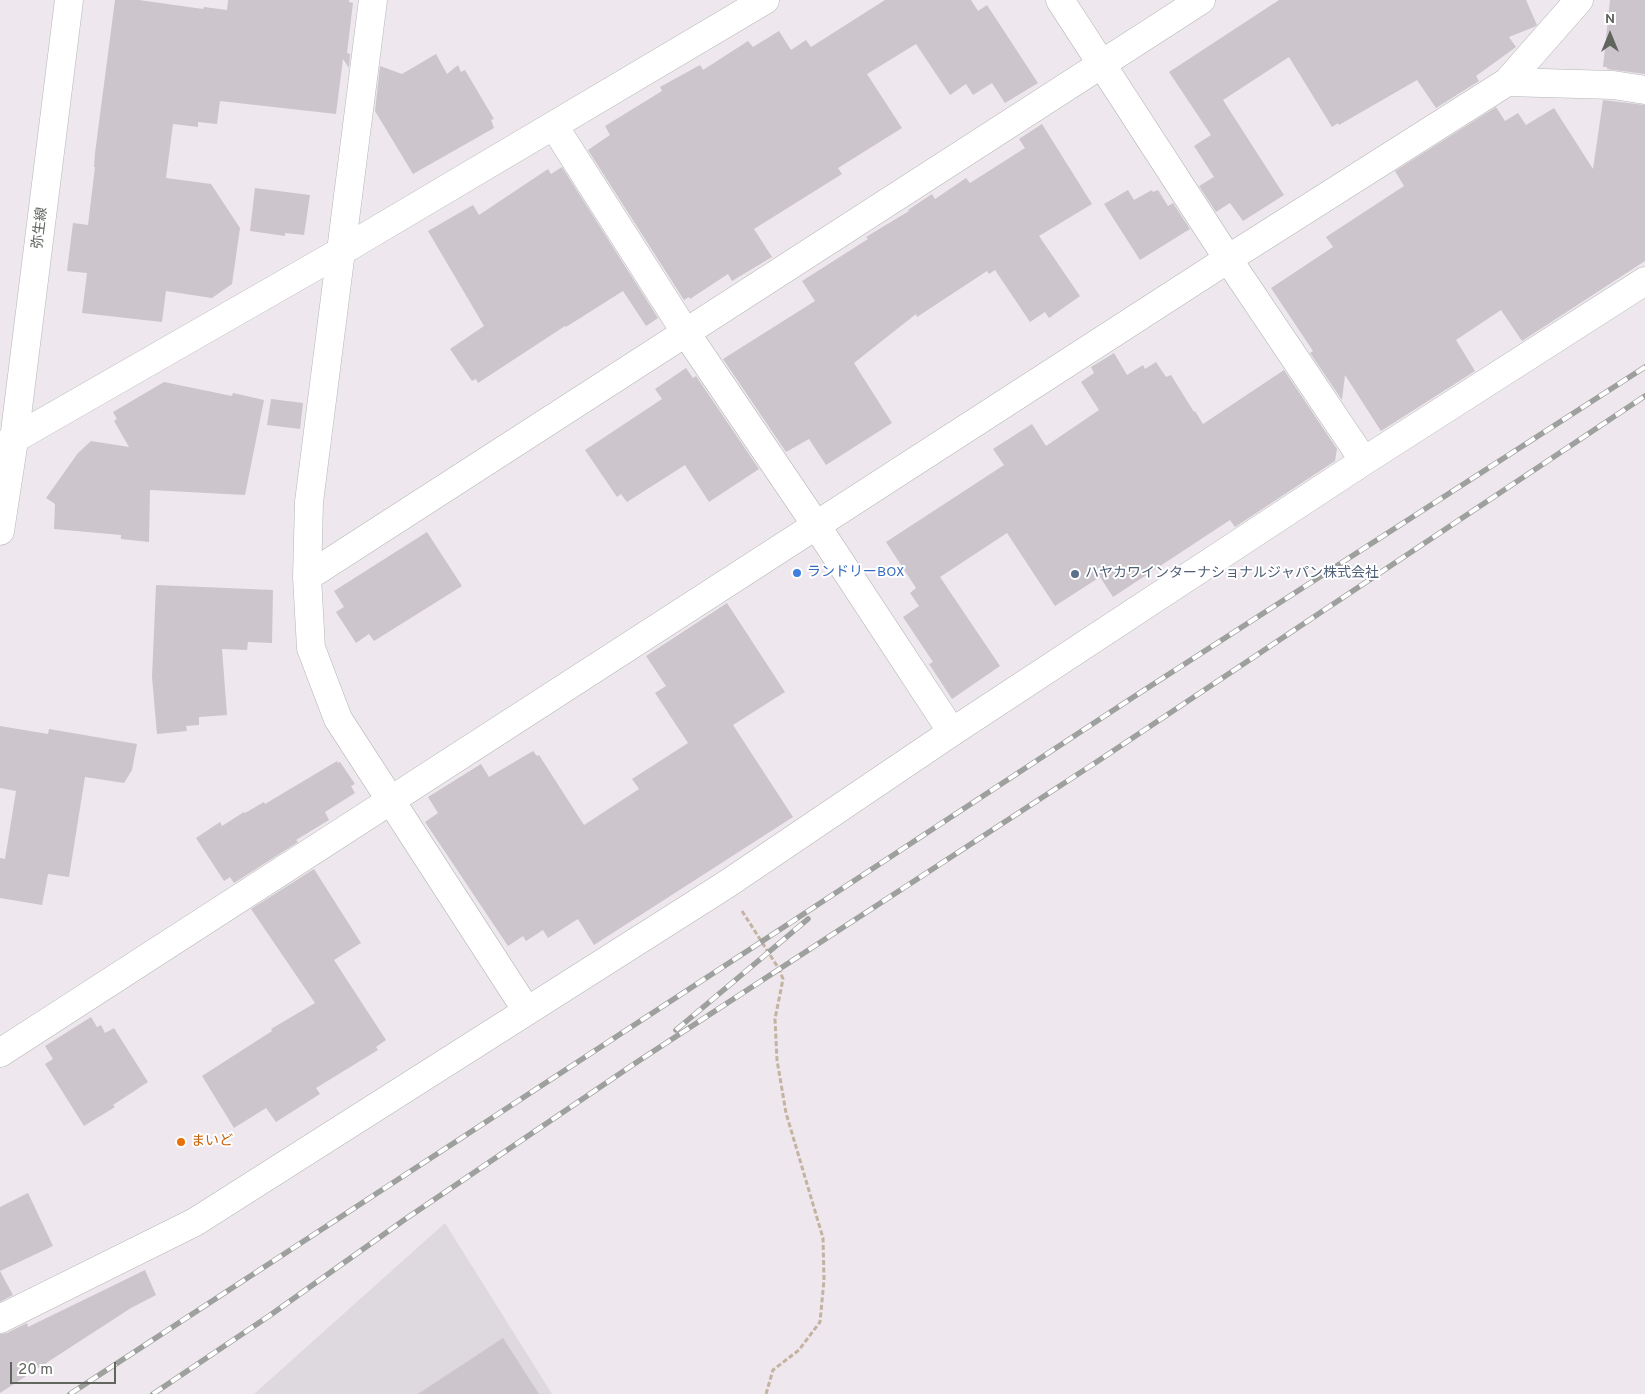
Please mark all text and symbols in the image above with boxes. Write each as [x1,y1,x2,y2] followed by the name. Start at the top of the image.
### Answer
[1585,10,1635,60] north arrow
[1605,11,1615,28] text: N
[30,206,52,250] street label: 弥生線
[807,565,904,581] place label: ランドリーBOX
[1085,566,1379,582] place label: ハヤカワインターナショナルジャパン株式会社
[791,567,803,579] marker: ランドリーBOX
[1069,568,1081,580] marker: ハヤカワインターナショナルジャパン株式会社
[191,1134,233,1150] place label: まいど
[175,1136,187,1148] marker: まいど
[12,1352,119,1384] scale bar
[18,1361,53,1380] text: 20 m

